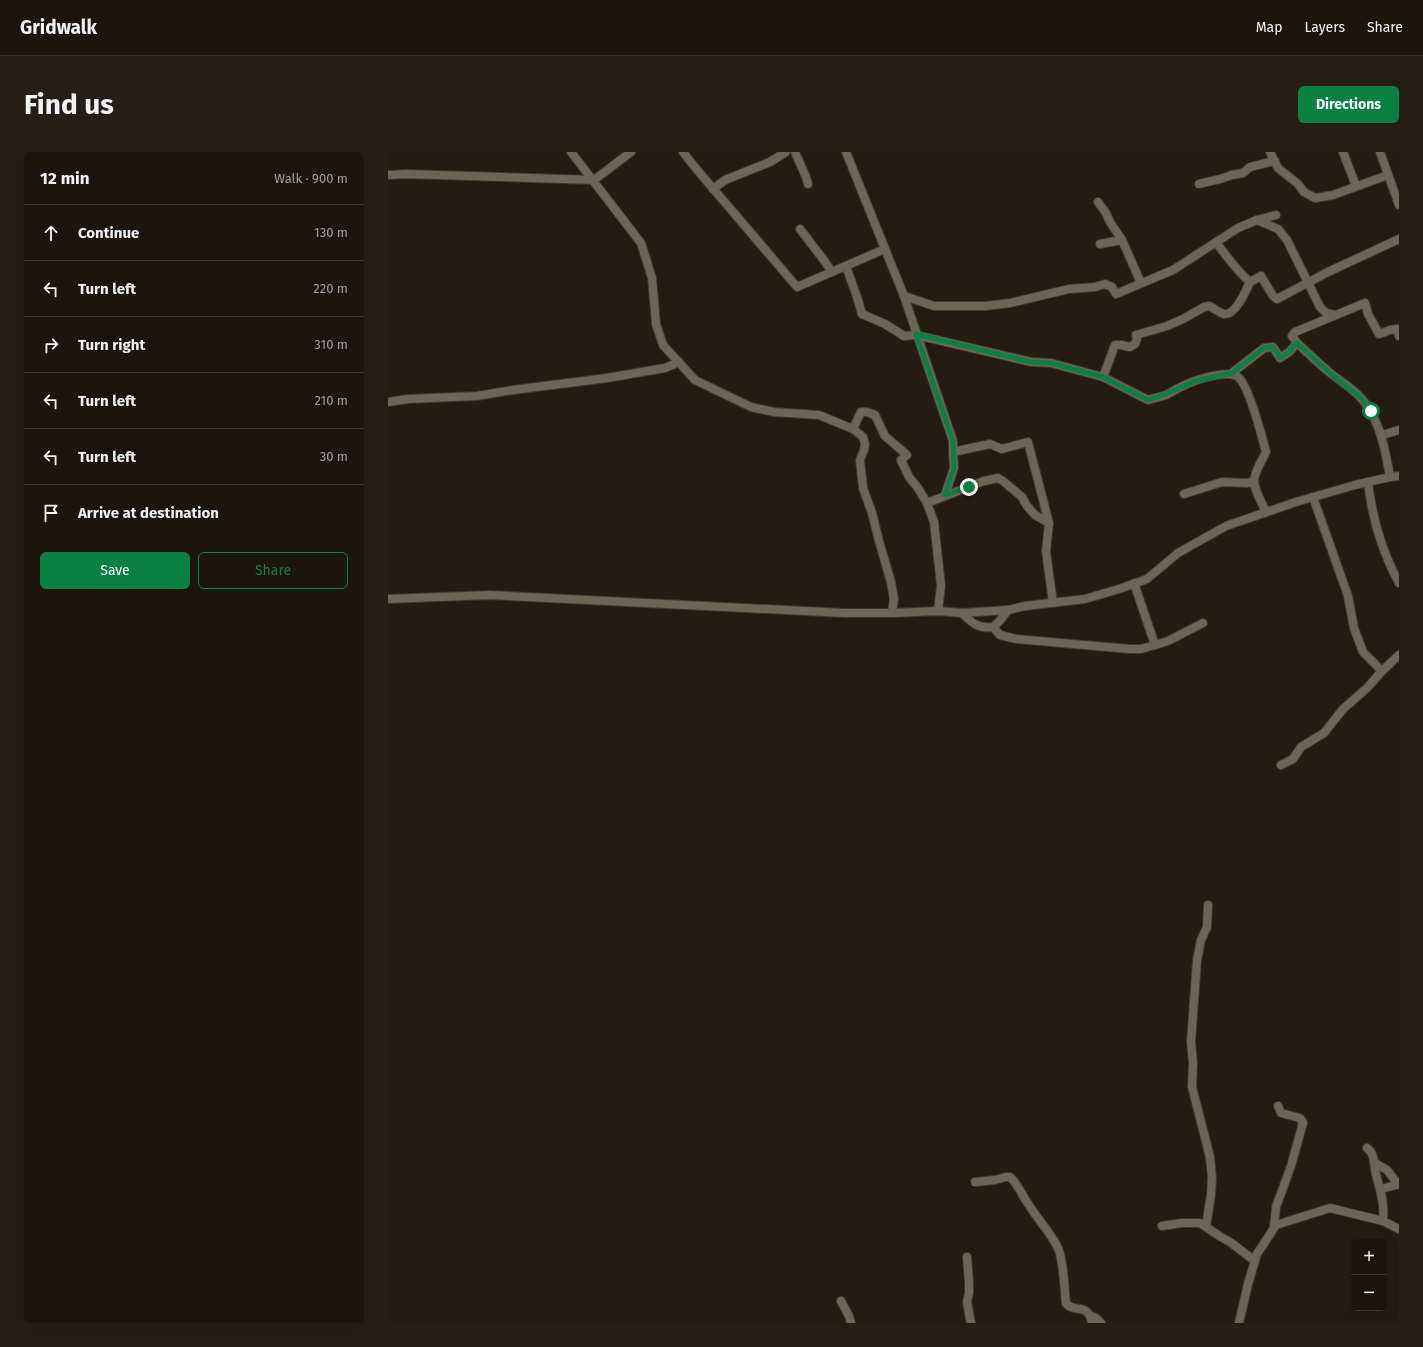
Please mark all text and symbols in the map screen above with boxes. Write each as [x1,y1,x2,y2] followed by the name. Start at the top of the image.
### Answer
[20,16,97,39] text: Gridwalk
[1256,19,1282,36] text: Map
[1304,19,1345,36] text: Layers
[1367,19,1403,36] text: Share
[1298,86,1399,123] button: Directions
[24,88,114,121] text: Find us
[40,168,90,189] text: 12 min
[274,171,348,186] text: Walk · 900 m
[40,222,62,244] icon: ahead
[78,224,139,242] text: Continue
[314,225,348,240] text: 130 m
[40,278,62,300] icon: left
[78,280,136,298] text: Turn left
[313,281,348,296] text: 220 m
[40,334,62,356] icon: right
[78,336,145,354] text: Turn right
[314,337,348,352] text: 310 m
[40,390,62,412] icon: left
[78,392,136,410] text: Turn left
[314,393,348,408] text: 210 m
[1362,402,1380,420] route start
[40,446,62,468] icon: left
[78,448,136,466] text: Turn left
[320,449,348,464] text: 30 m
[960,478,978,496] route end
[40,502,62,524] icon: arrive
[78,504,219,522] text: Arrive at destination
[40,552,190,589] button: Save
[198,552,348,589] button: Share
[1351,1239,1387,1311] map controls
[1351,1239,1387,1275] button: +
[1351,1275,1387,1311] button: −

